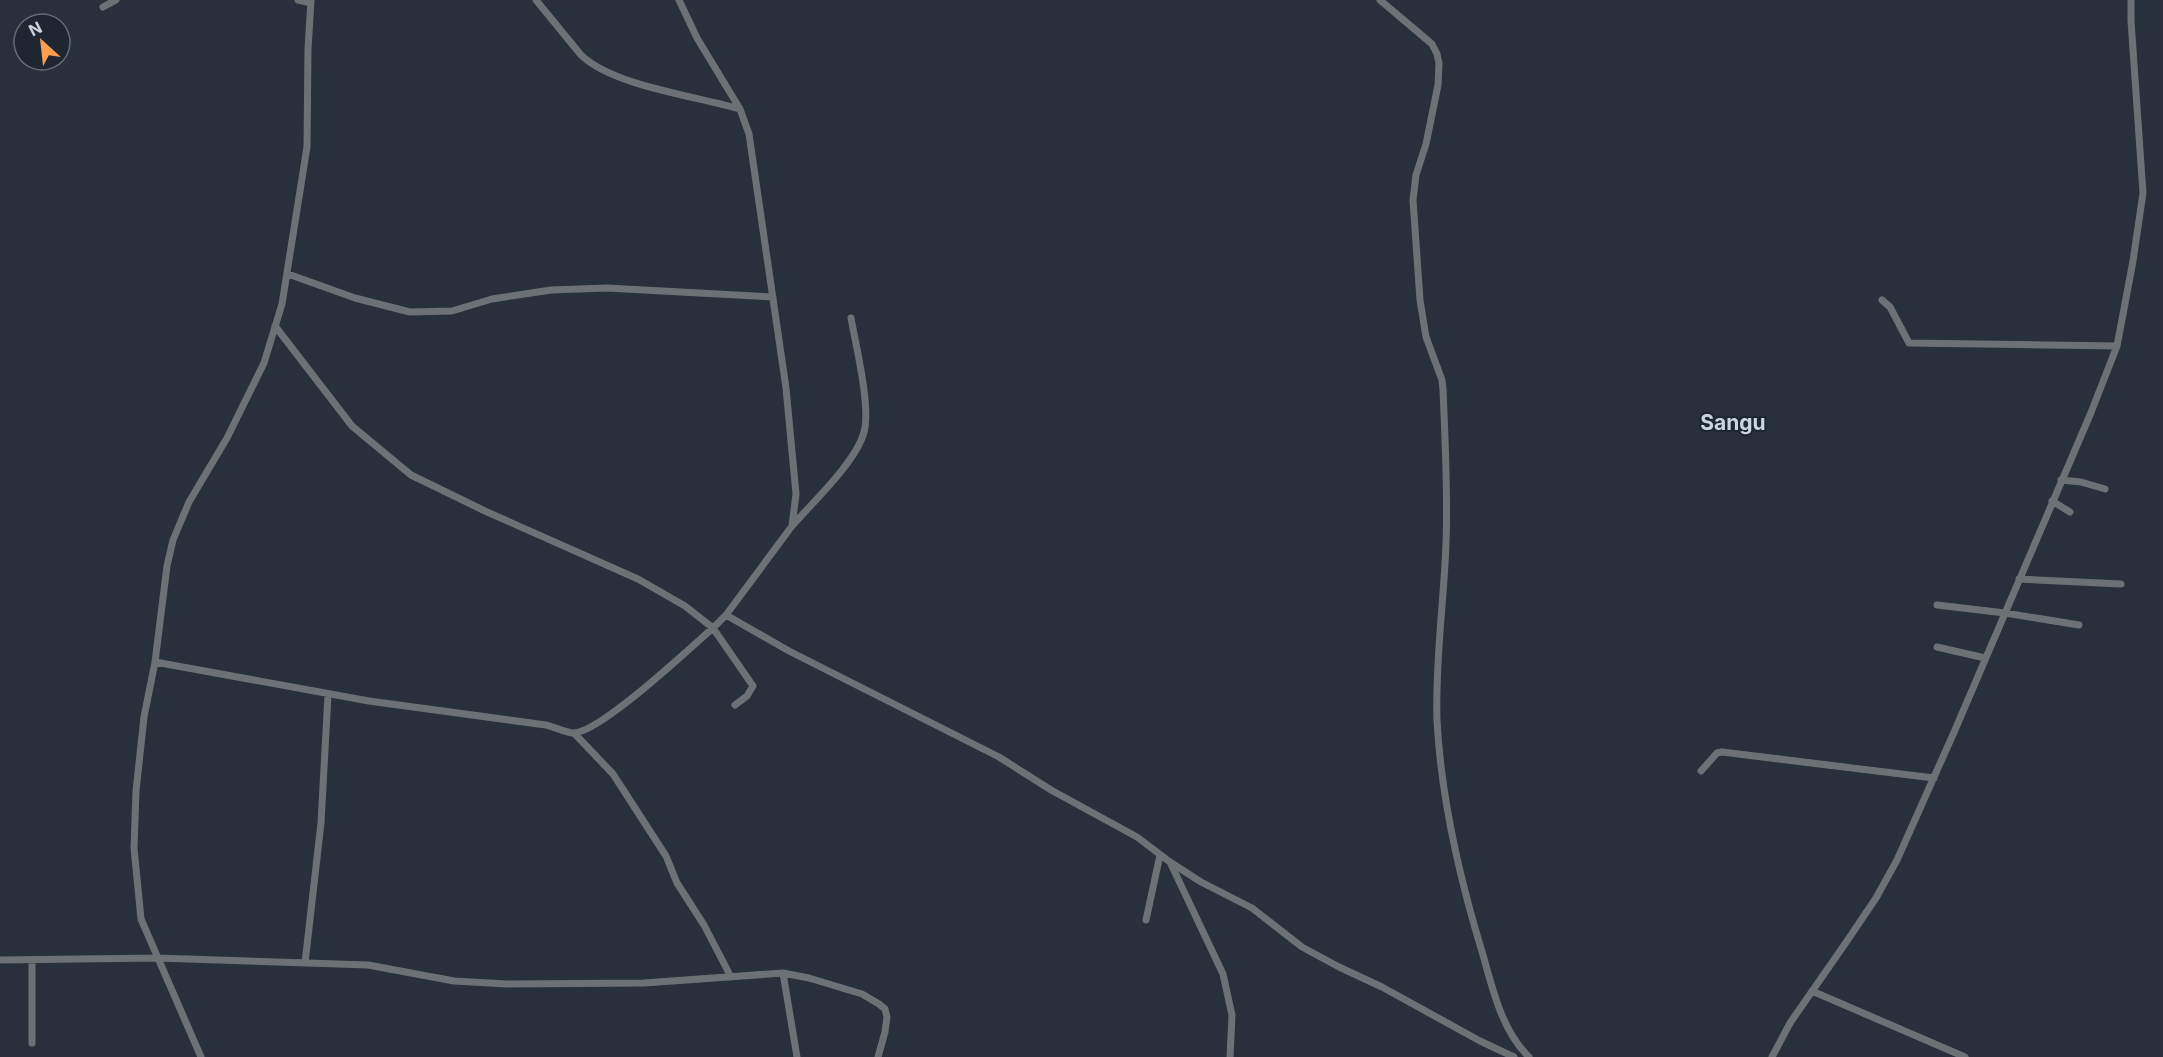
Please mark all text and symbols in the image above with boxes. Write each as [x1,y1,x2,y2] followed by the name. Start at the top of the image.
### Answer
[12,12,72,72] north arrow
[25,17,45,40] text: N
[1700,410,1766,435] district label: Sangu

